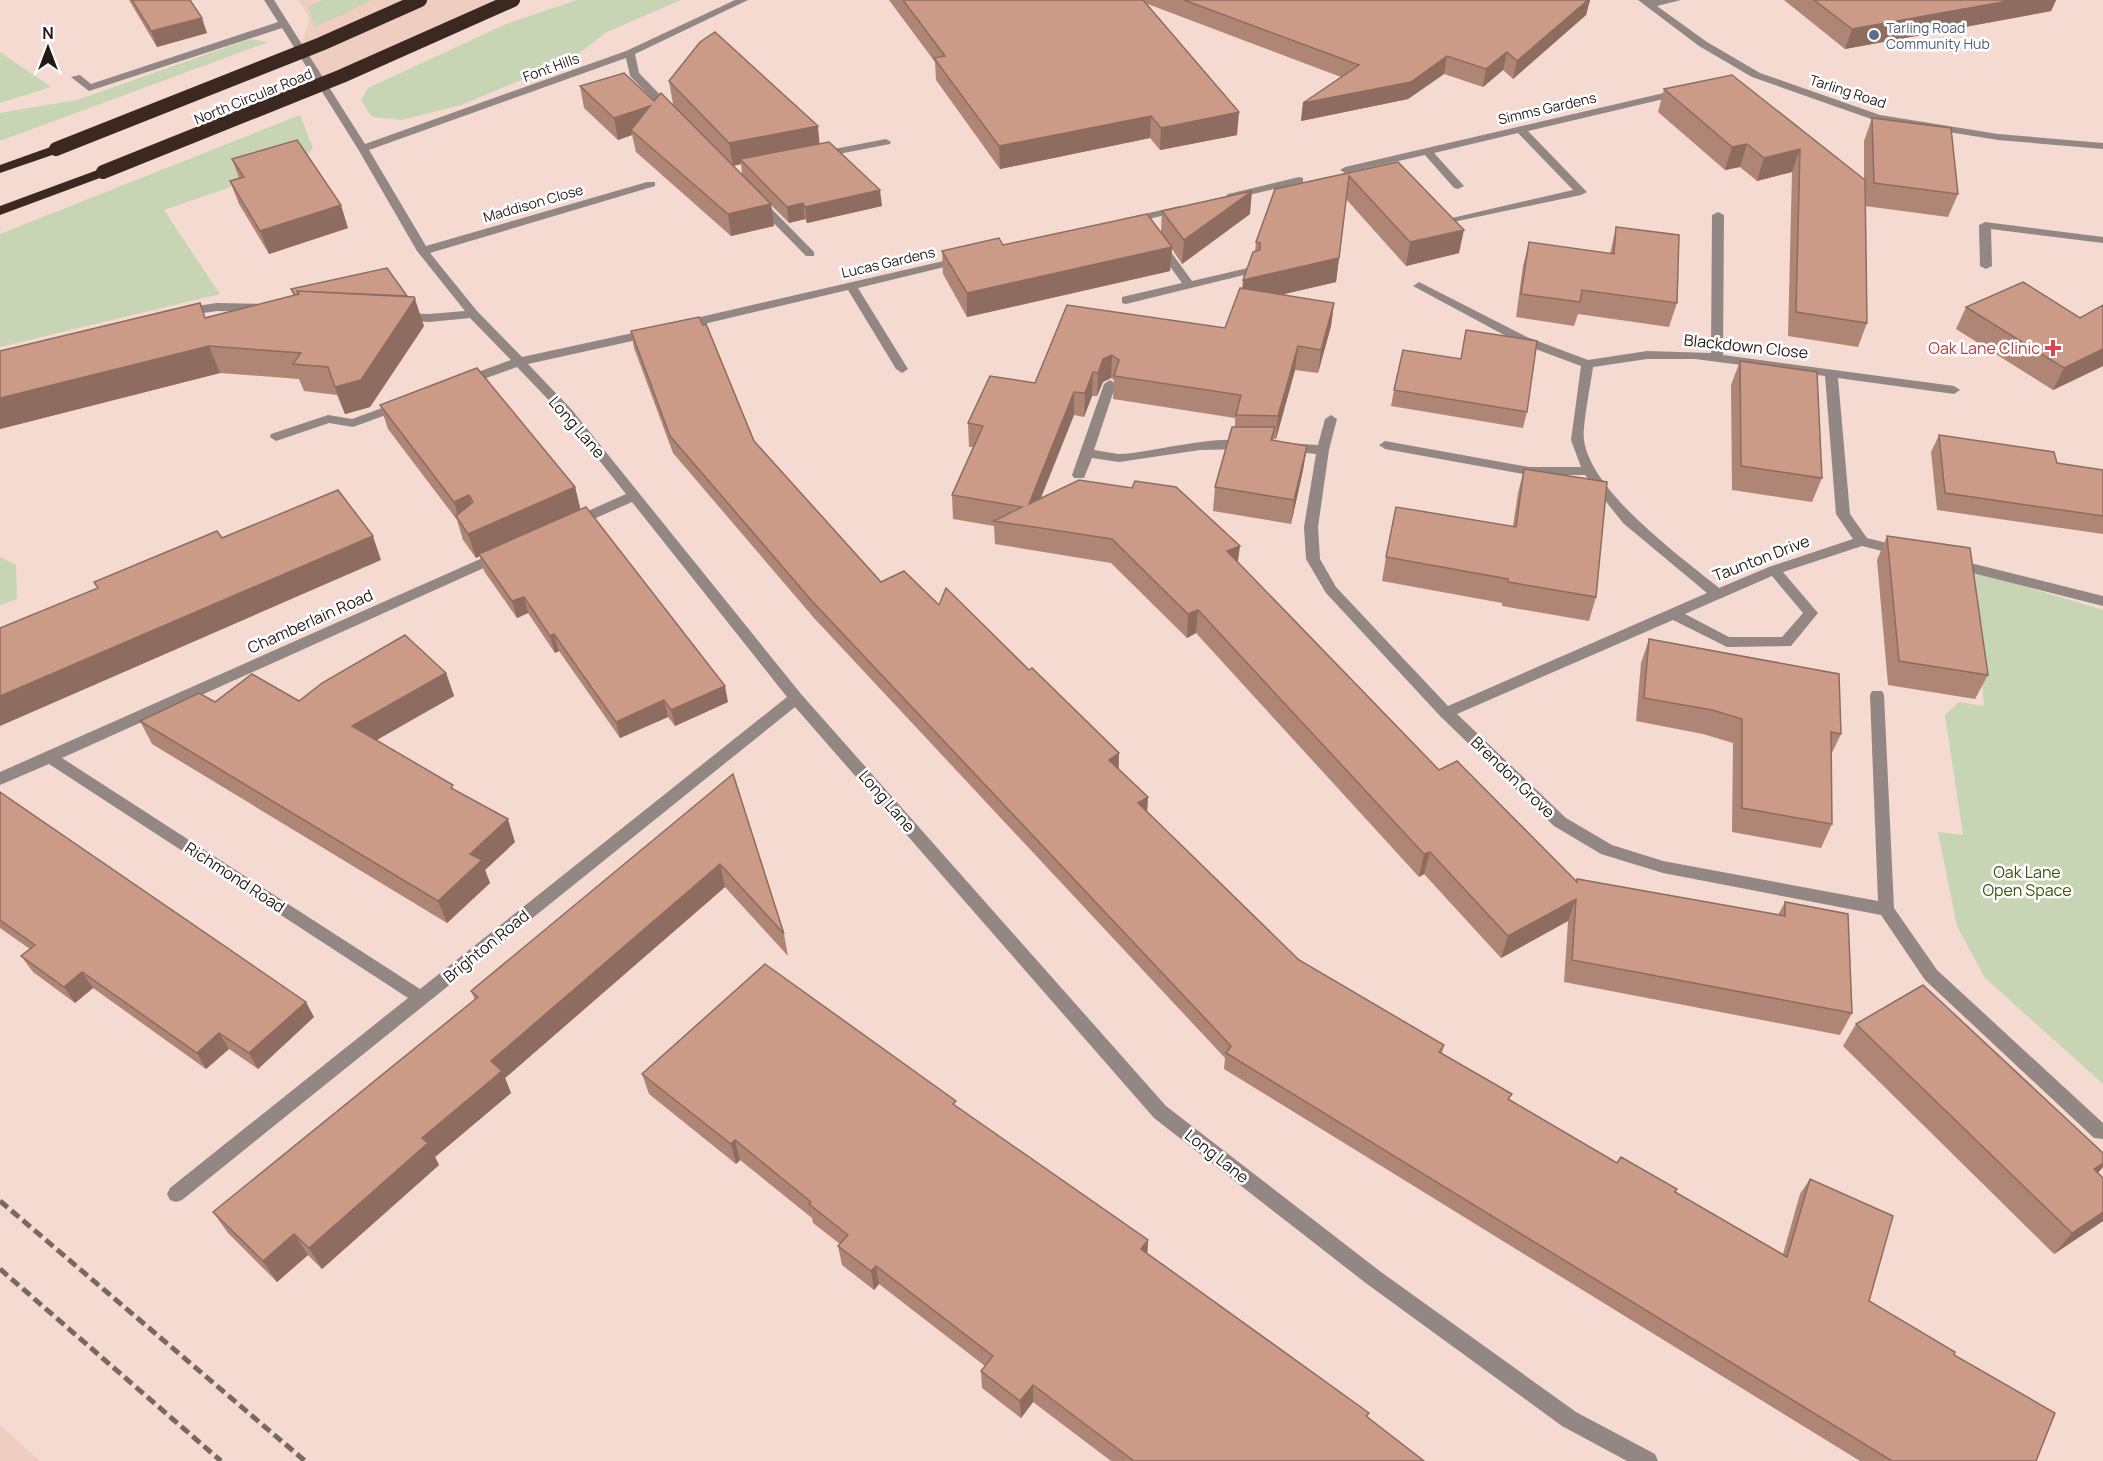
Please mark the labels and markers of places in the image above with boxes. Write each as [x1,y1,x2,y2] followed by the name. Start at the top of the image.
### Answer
[1886,18,1990,53] place label: Tarling Road Community Hub
[1867,28,1881,42] marker: Tarling Road Community Hub
[1928,337,2040,359] place label: Oak Lane Clinic
[2044,339,2062,357] marker: Oak Lane Clinic

